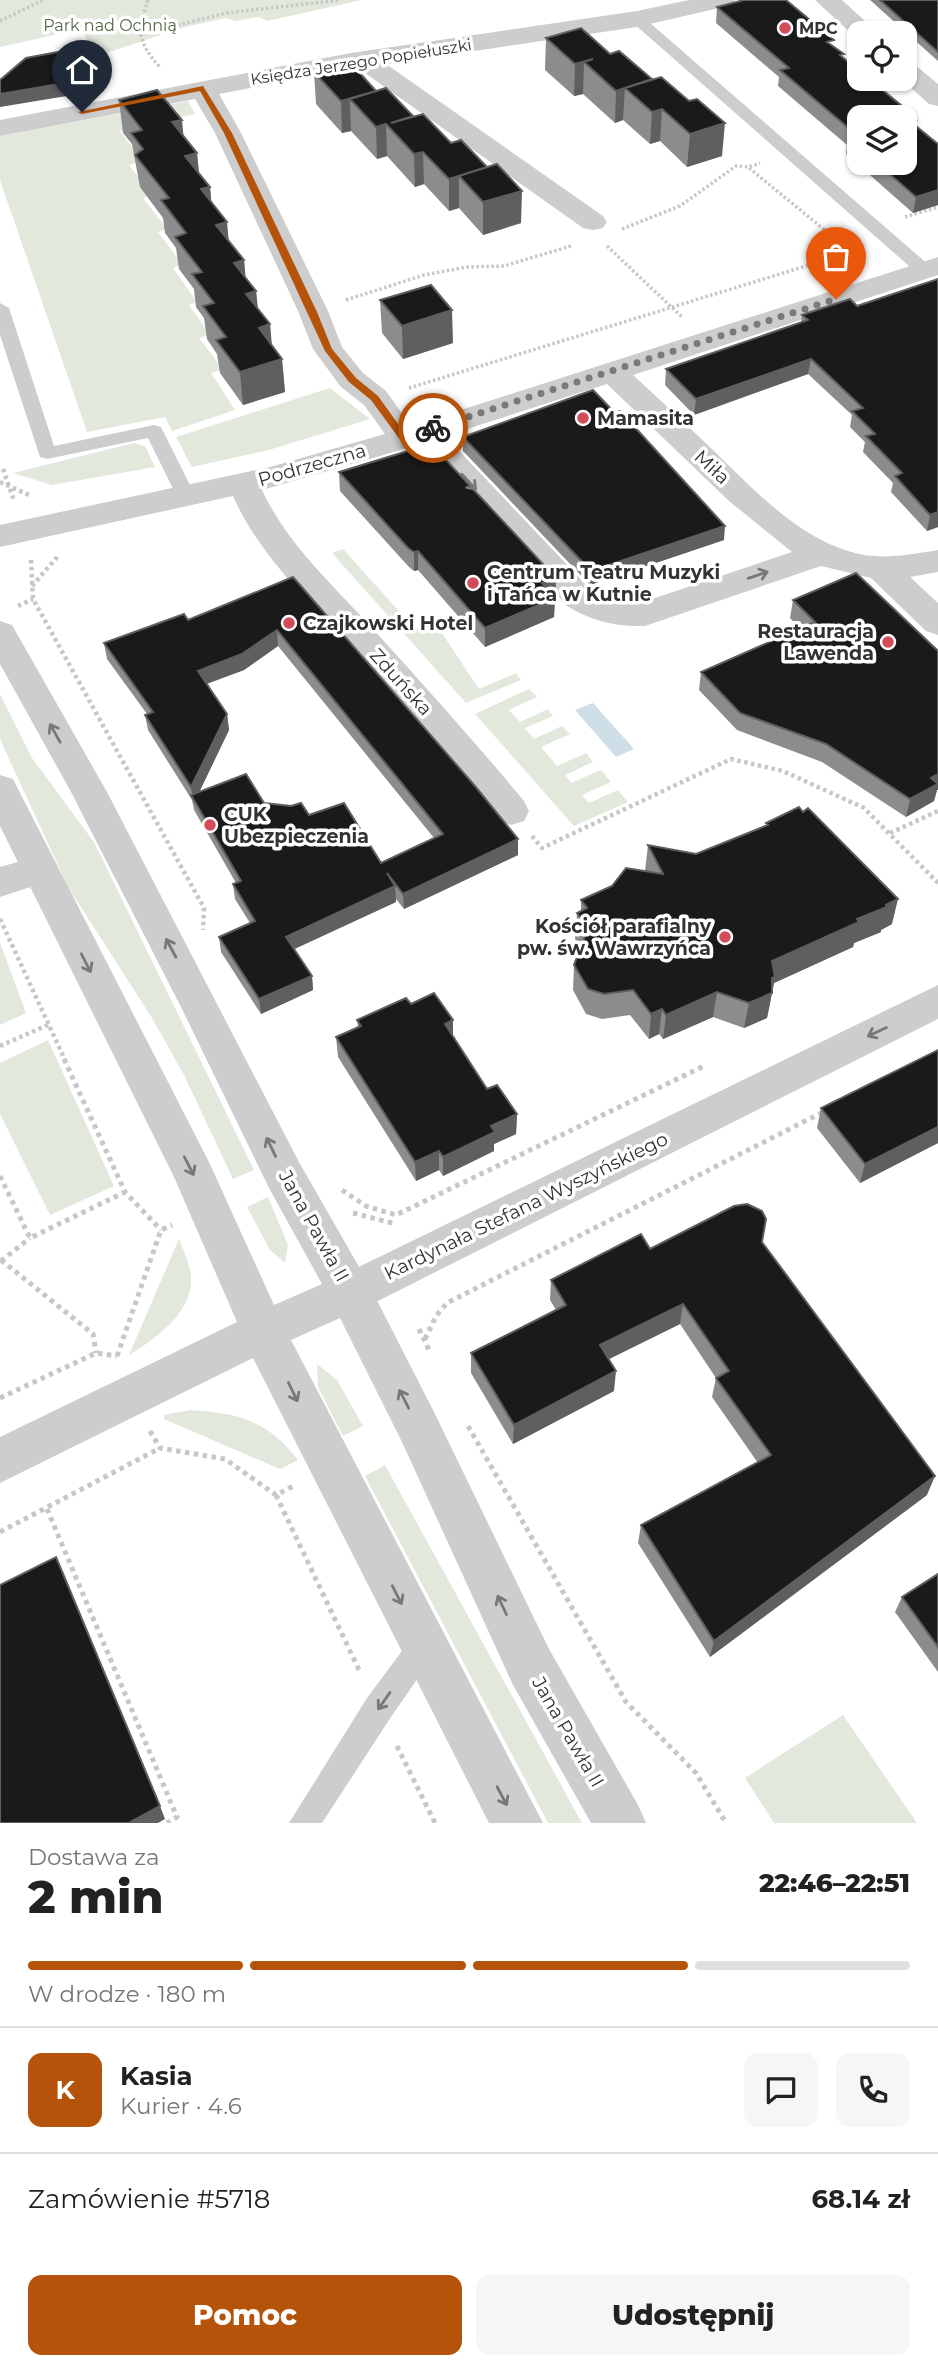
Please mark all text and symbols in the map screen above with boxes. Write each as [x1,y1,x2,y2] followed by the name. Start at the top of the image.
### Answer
[43,16,177,35] park label: Park nad Ochnią
[799,19,838,38] place label: MPC
[777,20,793,36] marker: MPC
[847,21,917,175] map controls
[847,21,917,91] button: locate
[249,35,473,89] street label: Księdza Jerzego Popiełuszki
[52,40,112,112] pin
[63,51,101,89] icon: home
[847,105,917,175] button: layers
[806,227,866,299] pin
[817,238,855,276] icon: bag
[398,393,468,463] courier
[597,407,694,430] place label: Mamasita
[414,409,452,447] icon: bike
[575,410,591,426] marker: Mamasita
[255,439,369,491] street label: Podrzeczna
[690,445,734,489] street label: Miła
[461,473,478,490] one-way arrow
[487,561,720,606] place label: Centrum Teatru Muzyki i Tańca w Kutnie
[747,568,769,580] one-way arrow
[465,575,481,591] marker: Centrum Teatru Muzyki i Tańca w Kutnie
[303,612,473,635] place label: Czajkowski Hotel
[281,615,297,631] marker: Czajkowski Hotel
[757,620,874,665] place label: Restauracja Lawenda
[880,634,896,650] marker: Restauracja Lawenda
[365,644,437,720] street label: Zduńska
[48,723,62,743] one-way arrow
[224,803,369,848] place label: CUK Ubezpieczenia
[202,817,218,833] marker: CUK Ubezpieczenia
[517,915,712,960] place label: Kościół parafialny pw. św. Wawrzyńca
[717,929,733,945] marker: Kościół parafialny pw. św. Wawrzyńca
[163,938,177,959] one-way arrow
[80,953,94,973] one-way arrow
[867,1025,888,1039] one-way arrow
[380,1127,672,1285] street label: Kardynała Stefana Wyszyńskiego
[263,1137,277,1158] one-way arrow
[183,1155,197,1176] one-way arrow
[273,1165,354,1286] street label: Jana Pawła II
[287,1381,301,1402] one-way arrow
[397,1389,411,1410] one-way arrow
[390,1584,404,1604] one-way arrow
[495,1595,508,1616] one-way arrow
[527,1672,609,1791] street label: Jana Pawła II
[377,1692,392,1711] one-way arrow
[496,1785,510,1806] one-way arrow
[28,1843,160,1871] text: Dostawa za
[759,1867,910,1899] text: 22:46–22:51
[28,1868,163,1925] text: 2 min
[28,1980,226,2008] text: W drodze · 180 m
[744,2053,818,2127] button: chat
[836,2053,910,2127] button: phone
[120,2060,193,2092] text: Kasia
[55,2074,75,2106] text: K
[120,2092,242,2120] text: Kurier · 4.6
[28,2183,270,2215] text: Zamówienie #5718
[812,2183,910,2215] text: 68.14 zł
[28,2275,462,2355] button: Pomoc
[476,2275,910,2355] button: Udostępnij

